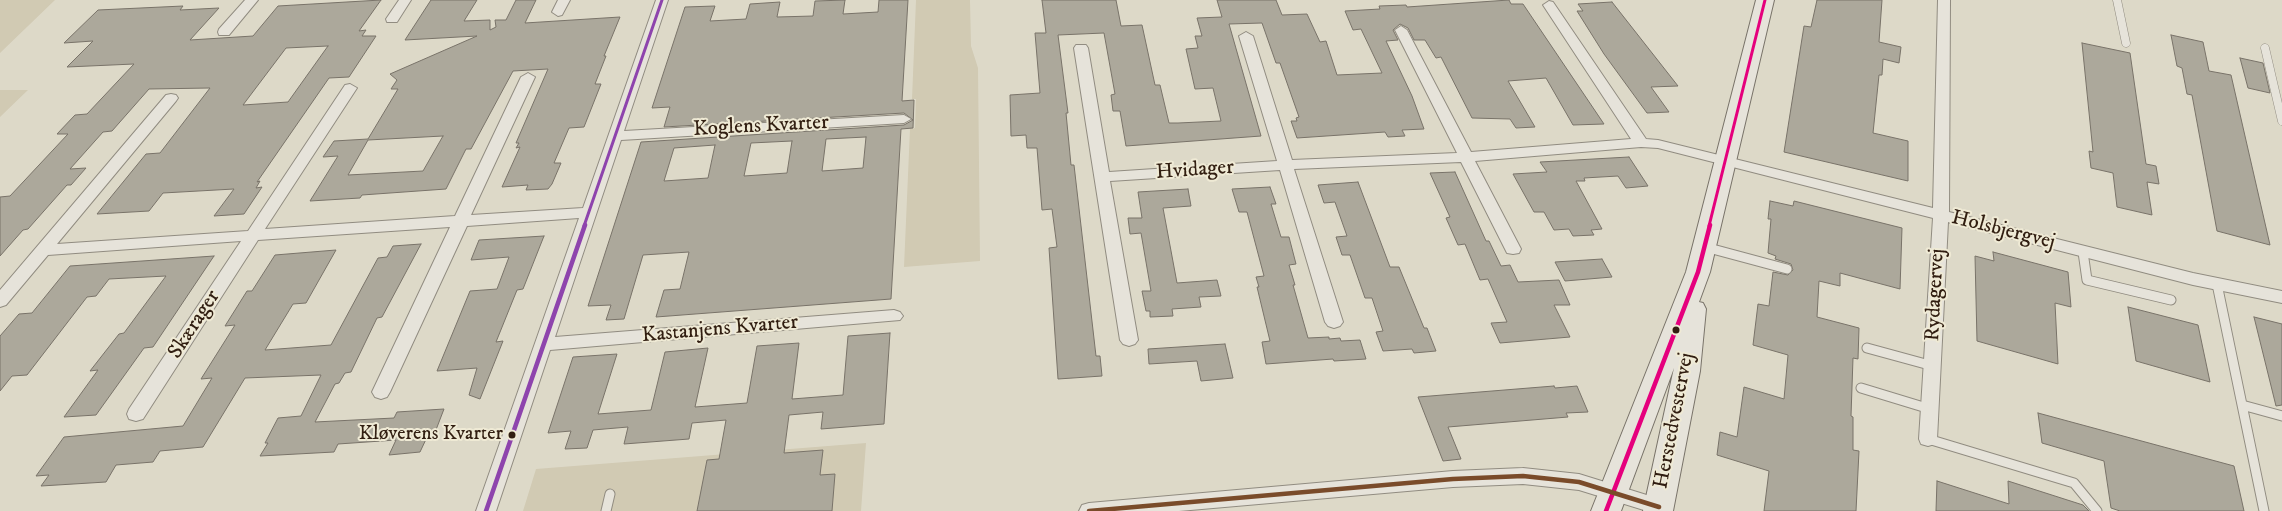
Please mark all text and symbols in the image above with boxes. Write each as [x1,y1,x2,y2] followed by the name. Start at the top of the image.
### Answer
[693,111,829,143] street label: Koglens Kvarter
[1155,156,1235,186] street label: Hvidager
[1949,206,2057,256] street label: Holsbjergvej
[1921,248,1951,342] street label: Rydagervej
[164,286,226,364] street label: Skærager
[641,311,799,349] street label: Kastanjens Kvarter
[1671,325,1681,335] unlabelled marker
[1649,351,1701,491] street label: Herstedvestervej
[359,423,503,447] place label: Kløverens Kvarter
[507,430,517,440] marker: Kløverens Kvarter

